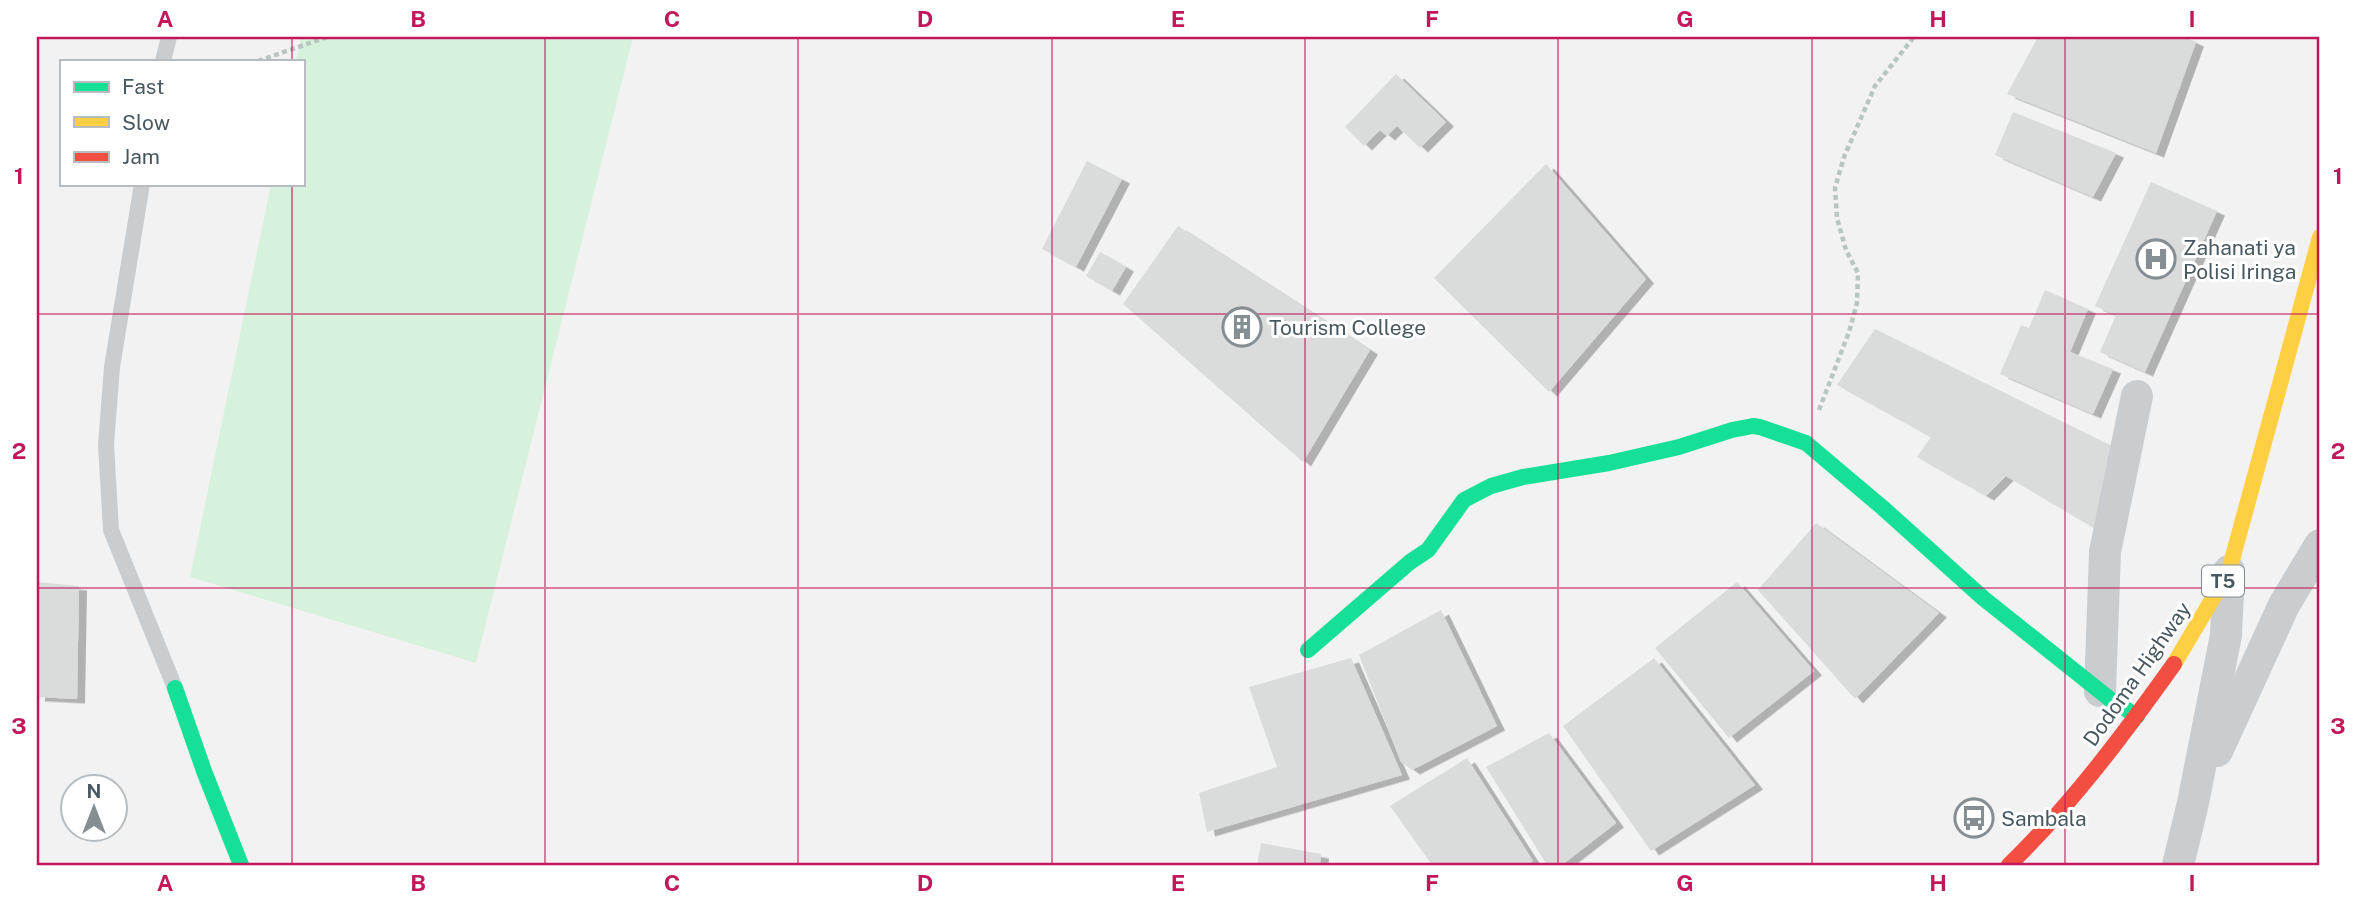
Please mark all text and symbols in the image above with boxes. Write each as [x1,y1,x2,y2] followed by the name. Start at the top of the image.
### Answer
[157,5,174,32] text: A
[410,5,426,32] text: B
[664,5,680,32] text: C
[917,5,933,32] text: D
[1171,5,1185,32] text: E
[1425,5,1439,32] text: F
[1676,5,1694,32] text: G
[1929,5,1947,32] text: H
[2188,5,2196,32] text: I
[60,60,304,186] legend
[122,74,164,99] text: Fast
[122,110,170,135] text: Slow
[122,144,160,169] text: Jam
[14,162,24,189] text: 1
[2333,162,2343,189] text: 1
[2183,235,2296,284] place label: Zahanati ya Polisi Iringa
[2135,238,2177,280] hospital icon: Zahanati ya Polisi Iringa
[1221,306,1263,348] building icon: Tourism College
[1269,315,1426,340] place label: Tourism College
[12,437,26,464] text: 2
[2331,437,2345,464] text: 2
[2202,566,2244,596] road number: T5
[2078,597,2196,751] street label: Dodoma Highway
[11,712,27,739] text: 3
[2330,712,2346,739] text: 3
[60,772,130,842] north arrow
[87,780,101,802] text: N
[1953,797,1995,839] bus stop icon: Sambala
[2001,806,2087,831] place label: Sambala
[157,869,174,896] text: A
[410,869,426,896] text: B
[664,869,680,896] text: C
[917,869,933,896] text: D
[1171,869,1185,896] text: E
[1425,869,1439,896] text: F
[1676,869,1694,896] text: G
[1929,869,1947,896] text: H
[2188,869,2196,896] text: I

